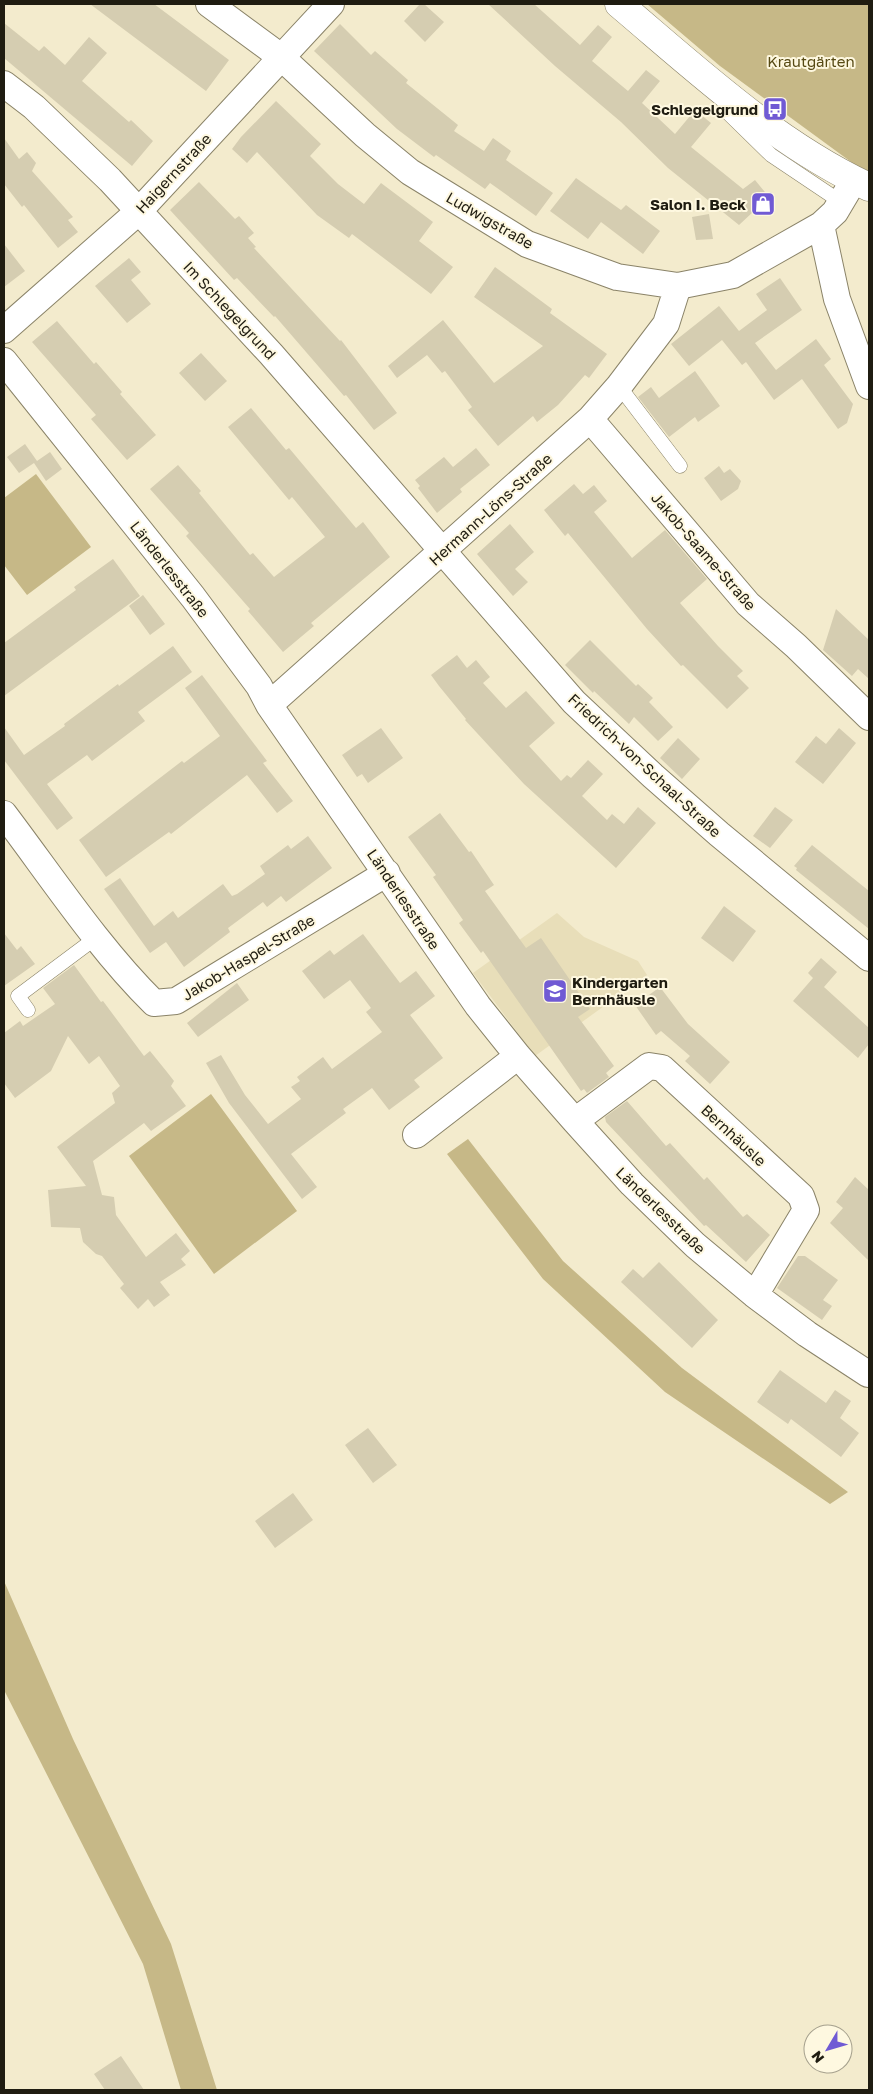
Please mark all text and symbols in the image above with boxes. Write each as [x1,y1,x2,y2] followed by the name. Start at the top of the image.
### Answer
[767,52,855,70] park label: Krautgärten
[762,96,788,122] bus stop icon: Schlegelgrund
[651,100,758,118] place label: Schlegelgrund
[131,129,215,217] street label: Haigernstraße
[443,188,537,252] street label: Ludwigstraße
[750,191,776,217] shop icon: Salon I. Beck
[650,195,746,213] place label: Salon I. Beck
[180,257,280,363] street label: Im Schlegelgrund
[425,449,555,569] street label: Hermann-Löns-Straße
[648,488,760,614] street label: Jakob-Saame-Straße
[127,517,213,621] street label: Länderlesstraße
[565,689,725,841] street label: Friedrich-von-Schaal-Straße
[364,845,444,953] street label: Länderlesstraße
[178,910,318,1004] street label: Jakob-Haspel-Straße
[572,973,668,1008] place label: Kindergarten Bernhäusle
[542,978,568,1004] school or university icon: Kindergarten Bernhäusle
[698,1100,770,1170] street label: Bernhäusle
[613,1163,710,1257] street label: Länderlesstraße
[803,2024,853,2074] north arrow
[807,2048,827,2067] text: N

